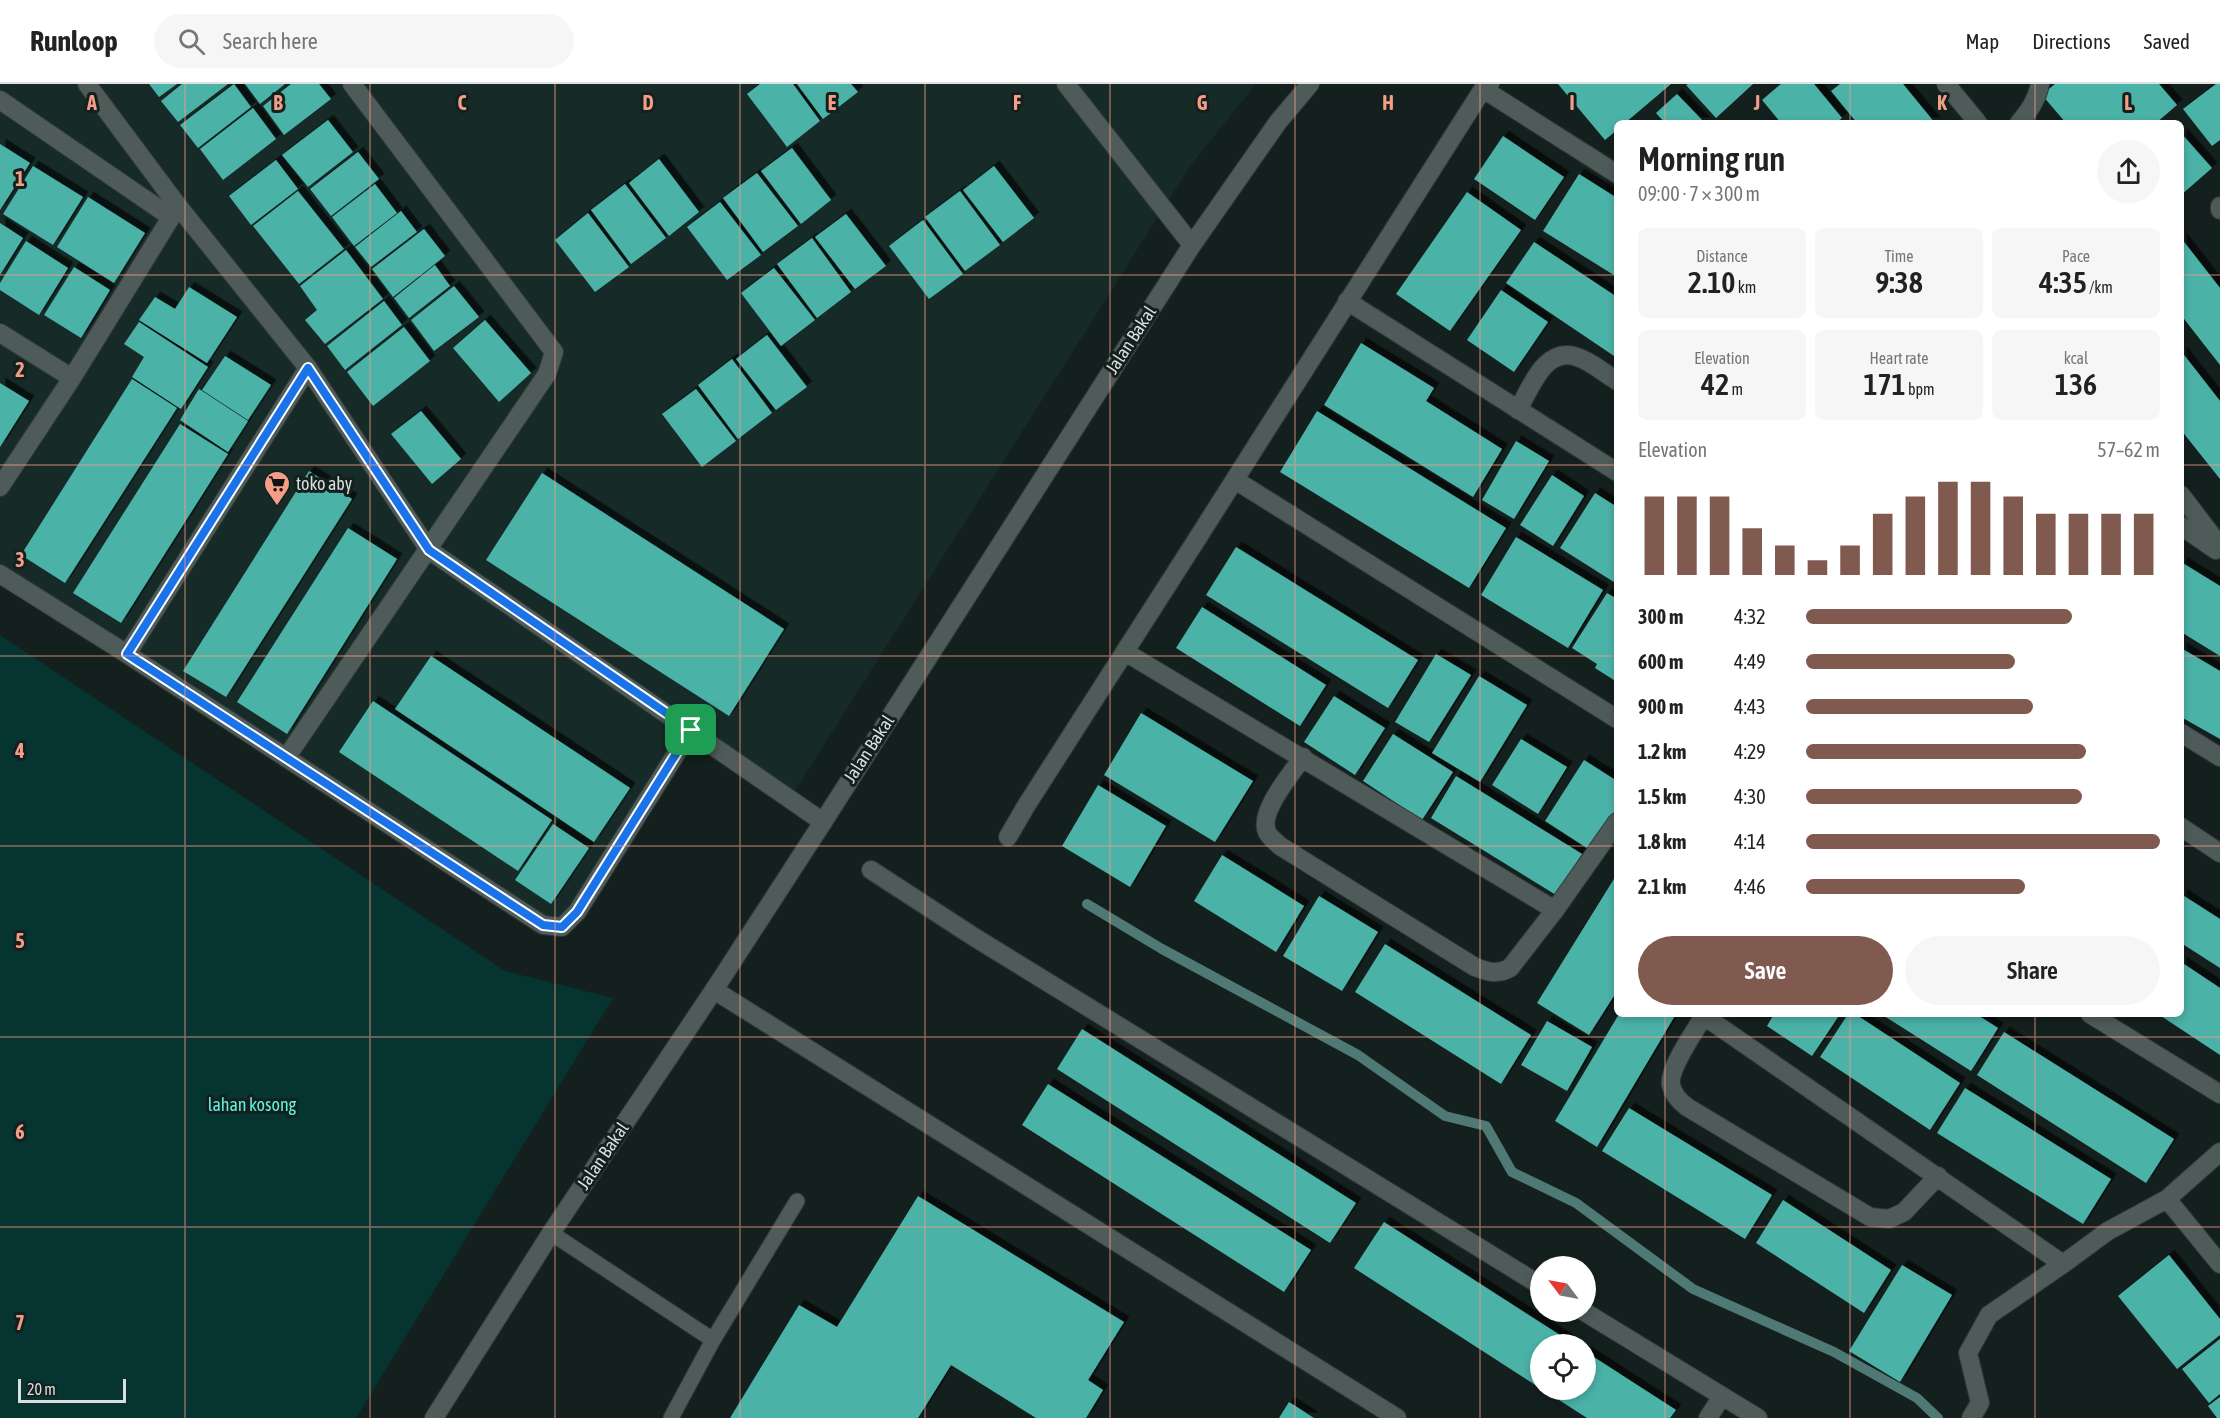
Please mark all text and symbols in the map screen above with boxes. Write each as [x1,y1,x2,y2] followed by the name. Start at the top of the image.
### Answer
[154,14,574,68] search box
[30,25,118,57] text: Runloop
[175,25,208,58] icon: search
[223,28,318,54] text: Search here
[1965,29,1999,53] text: Map
[2032,29,2111,53] text: Directions
[2144,29,2190,53] text: Saved
[86,91,97,114] text: A
[273,91,283,114] text: B
[458,91,467,114] text: C
[642,91,654,114] text: D
[828,91,837,114] text: E
[1013,91,1021,114] text: F
[1197,91,1208,114] text: G
[1382,91,1394,114] text: H
[1569,91,1575,114] text: I
[1753,91,1760,114] text: J
[1937,91,1947,114] text: K
[2124,91,2132,114] text: L
[1638,140,1785,178] text: Morning run
[2097,140,2160,203] button: share
[15,167,25,190] text: 1
[1638,182,1760,205] text: 09:00 · 7 × 300 m
[1696,247,1748,265] text: Distance
[1884,247,1914,265] text: Time
[2062,247,2090,265] text: Pace
[1688,265,1735,299] text: 2.10
[1875,265,1923,299] text: 9:38
[2039,265,2087,299] text: 4:35
[1735,278,1756,296] text: km
[2087,278,2113,296] text: /km
[1101,302,1160,377] street label: Jalan Bakal
[1694,349,1750,367] text: Elevation
[1870,349,1928,367] text: Heart rate
[2064,349,2088,367] text: kcal
[15,358,25,381] text: 2
[1701,367,1729,401] text: 42
[1863,367,1906,401] text: 171
[2055,367,2097,401] text: 136
[1729,380,1743,398] text: m
[1906,380,1935,398] text: bpm
[1638,438,1707,461] text: Elevation
[2097,438,2160,461] text: 57–62 m
[262,469,292,507] supermarket icon: toko aby
[296,473,352,494] place label: toko aby
[15,548,25,571] text: 3
[1638,605,1683,628] text: 300 m
[1734,605,1766,628] text: 4:32
[1638,650,1683,673] text: 600 m
[1734,650,1766,673] text: 4:49
[1638,695,1683,718] text: 900 m
[1734,695,1766,718] text: 4:43
[665,704,716,755] pin
[839,711,898,786] street label: Jalan Bakal
[674,713,707,746] icon: arrive
[14,739,25,762] text: 4
[1638,740,1686,763] text: 1.2 km
[1734,740,1766,763] text: 4:29
[1638,785,1686,808] text: 1.5 km
[1734,785,1766,808] text: 4:30
[1638,830,1686,853] text: 1.8 km
[1734,830,1766,853] text: 4:14
[1638,875,1686,898] text: 2.1 km
[1734,875,1766,898] text: 4:46
[15,929,25,952] text: 5
[1638,936,1893,1005] button: Save
[1905,936,2160,1005] button: Share
[208,1094,297,1115] park label: lahan kosong
[573,1118,633,1193] street label: Jalan Bakal
[15,1120,25,1143] text: 6
[1530,1256,1596,1322] north arrow
[1530,1256,1596,1400] map controls
[15,1311,25,1334] text: 7
[1530,1334,1596,1400] button: locate
[18,1376,126,1404] scale bar
[27,1380,56,1398] text: 20 m

